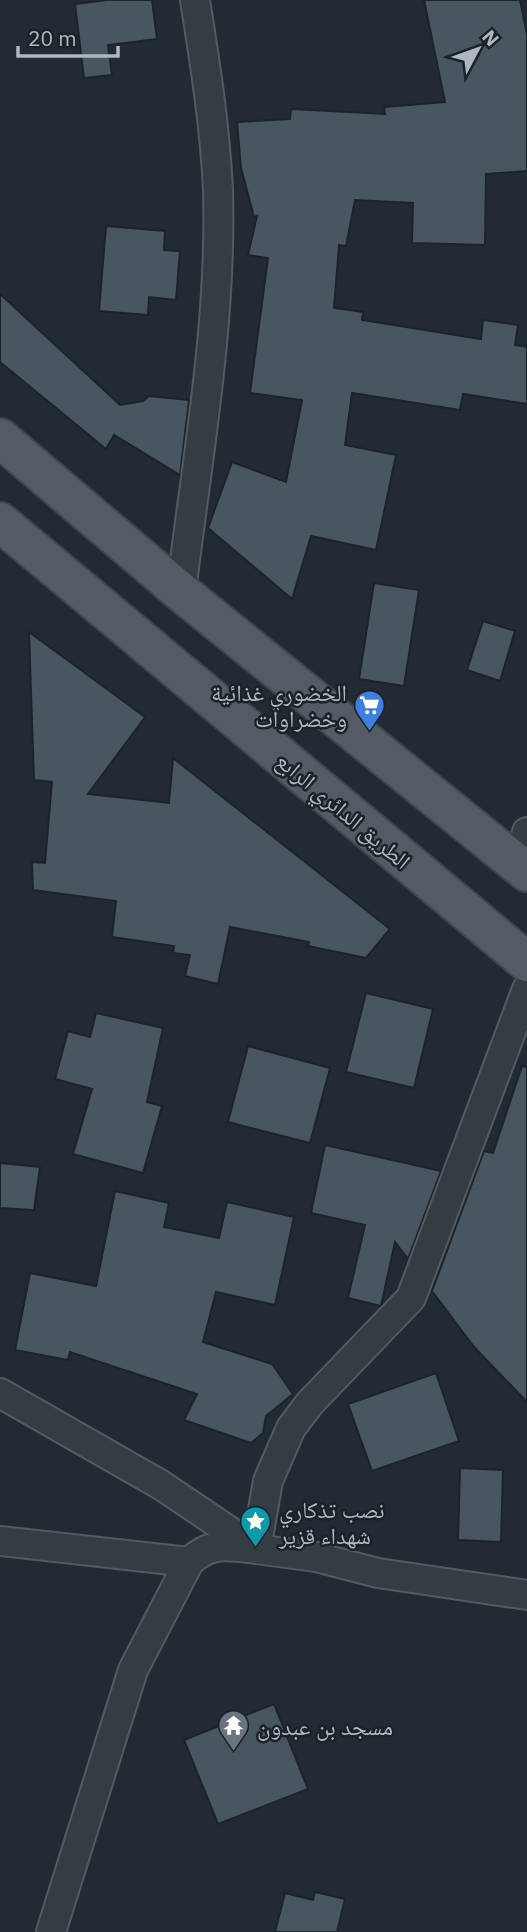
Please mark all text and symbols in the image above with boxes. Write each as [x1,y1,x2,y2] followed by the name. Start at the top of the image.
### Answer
[18,14,117,58] scale bar
[443,14,513,84] north arrow
[28,24,77,52] text: 20 m
[477,25,504,51] text: N
[211,677,347,733] place label: الخضوري غذائية وخضراوات
[353,688,387,732] supermarket icon: الخضوري غذائية وخضراوات
[267,745,417,879] street label: الطريق الدائري الرابع
[278,1494,385,1550] place label: نصب تذكاري شهداء قزير
[239,1505,273,1549] place icon: نصب تذكاري شهداء قزير
[217,1709,251,1753] temple icon: مسجد بن عبدون
[257,1711,393,1741] place label: مسجد بن عبدون

